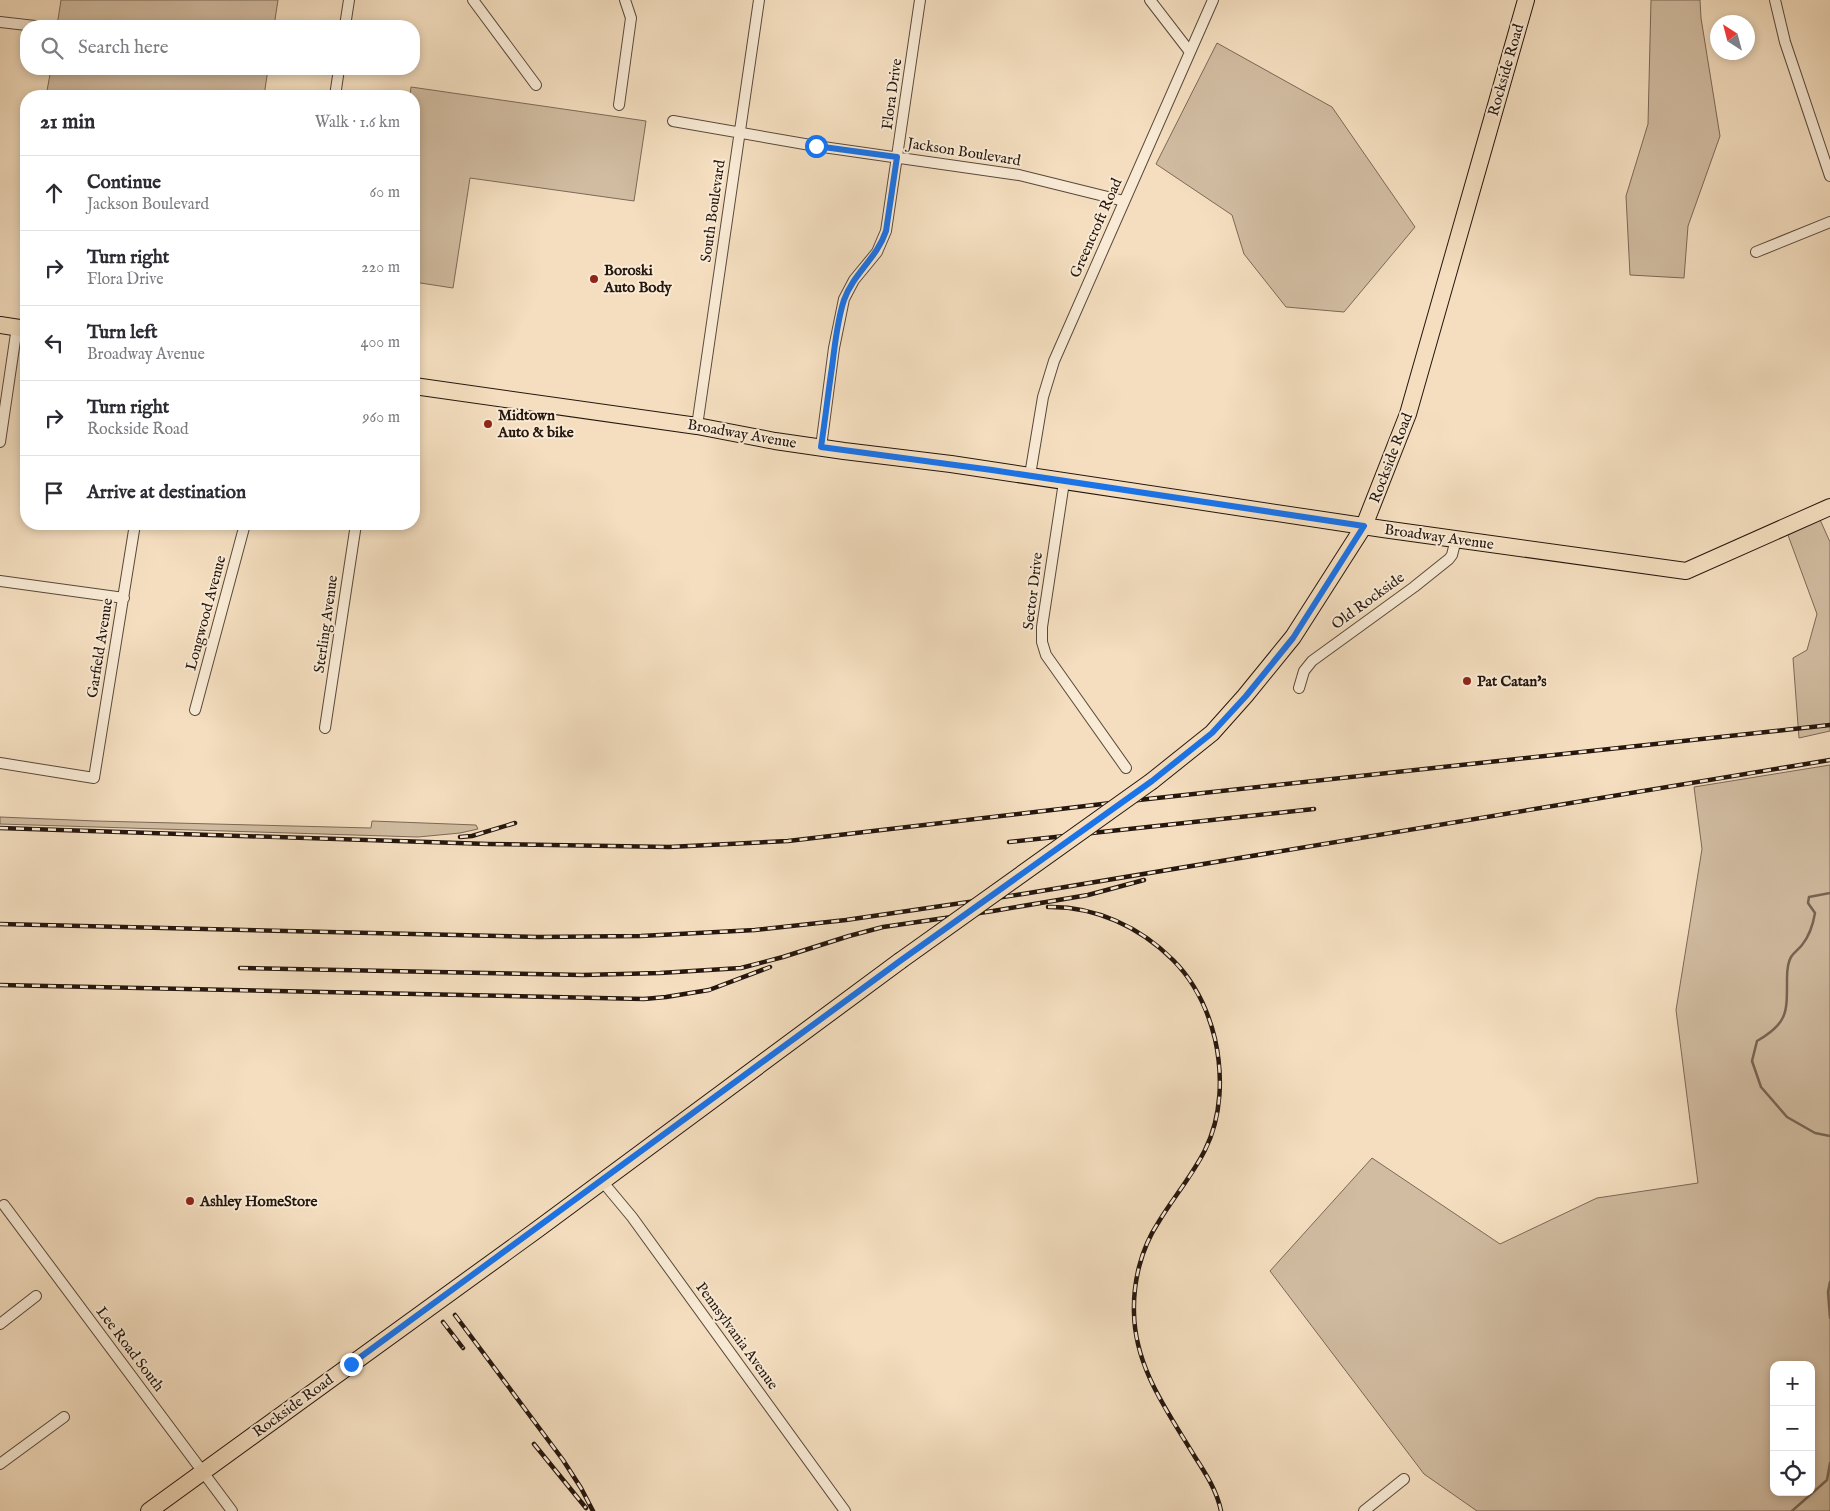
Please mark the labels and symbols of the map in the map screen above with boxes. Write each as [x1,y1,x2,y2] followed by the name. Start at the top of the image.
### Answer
[1710,15,1755,60] north arrow
[1484,21,1529,118] street label: Rockside Road
[878,57,906,131] street label: Flora Drive
[904,133,1023,170] street label: Jackson Boulevard
[805,135,828,158] route start
[696,158,730,263] street label: South Boulevard
[1066,174,1127,281] street label: Greencroft Road
[603,261,672,297] place label: Boroski Auto Body
[588,273,600,285] marker: Boroski Auto Body
[497,406,574,442] place label: Midtown Auto & bike
[1365,409,1417,506] street label: Rockside Road
[686,415,798,453] street label: Broadway Avenue
[482,418,494,430] marker: Midtown Auto & bike
[1383,520,1495,554] street label: Broadway Avenue
[1019,551,1047,631] street label: Sector Drive
[182,553,231,673] street label: Longwood Avenue
[1328,568,1408,634] street label: Old Rockside
[310,574,342,674] street label: Sterling Avenue
[83,597,117,699] street label: Garfield Avenue
[1477,672,1547,691] place label: Pat Catan's
[1461,675,1473,687] marker: Pat Catan's
[199,1192,317,1211] place label: Ashley HomeStore
[184,1195,196,1207] marker: Ashley HomeStore
[692,1278,782,1394] street label: Pennsylvania Avenue
[92,1303,168,1395] street label: Lee Road South
[340,1353,363,1376] route end
[249,1370,338,1442] street label: Rockside Road

